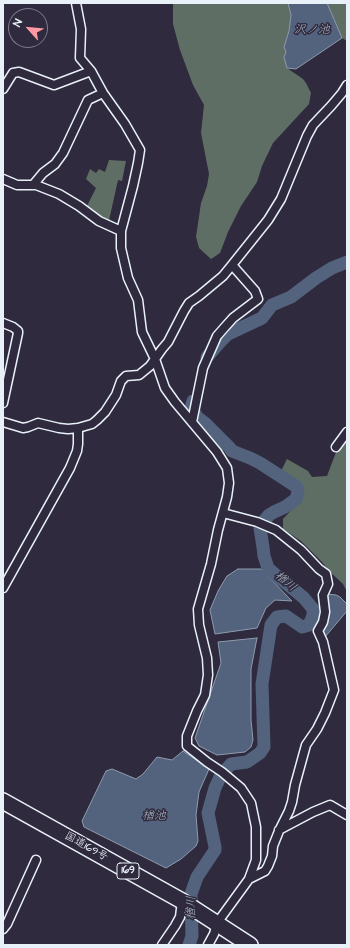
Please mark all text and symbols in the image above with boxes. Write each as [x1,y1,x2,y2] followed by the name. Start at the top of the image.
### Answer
[8,8,48,48] north arrow
[10,16,26,29] text: N
[294,23,330,37] water label: 沢ノ池
[271,569,299,595] water label: 楢川
[142,809,166,823] water label: 楢池
[62,830,110,864] street label: 国道169号
[117,863,139,879] road number: 169
[185,896,199,920] water label: 楢川

